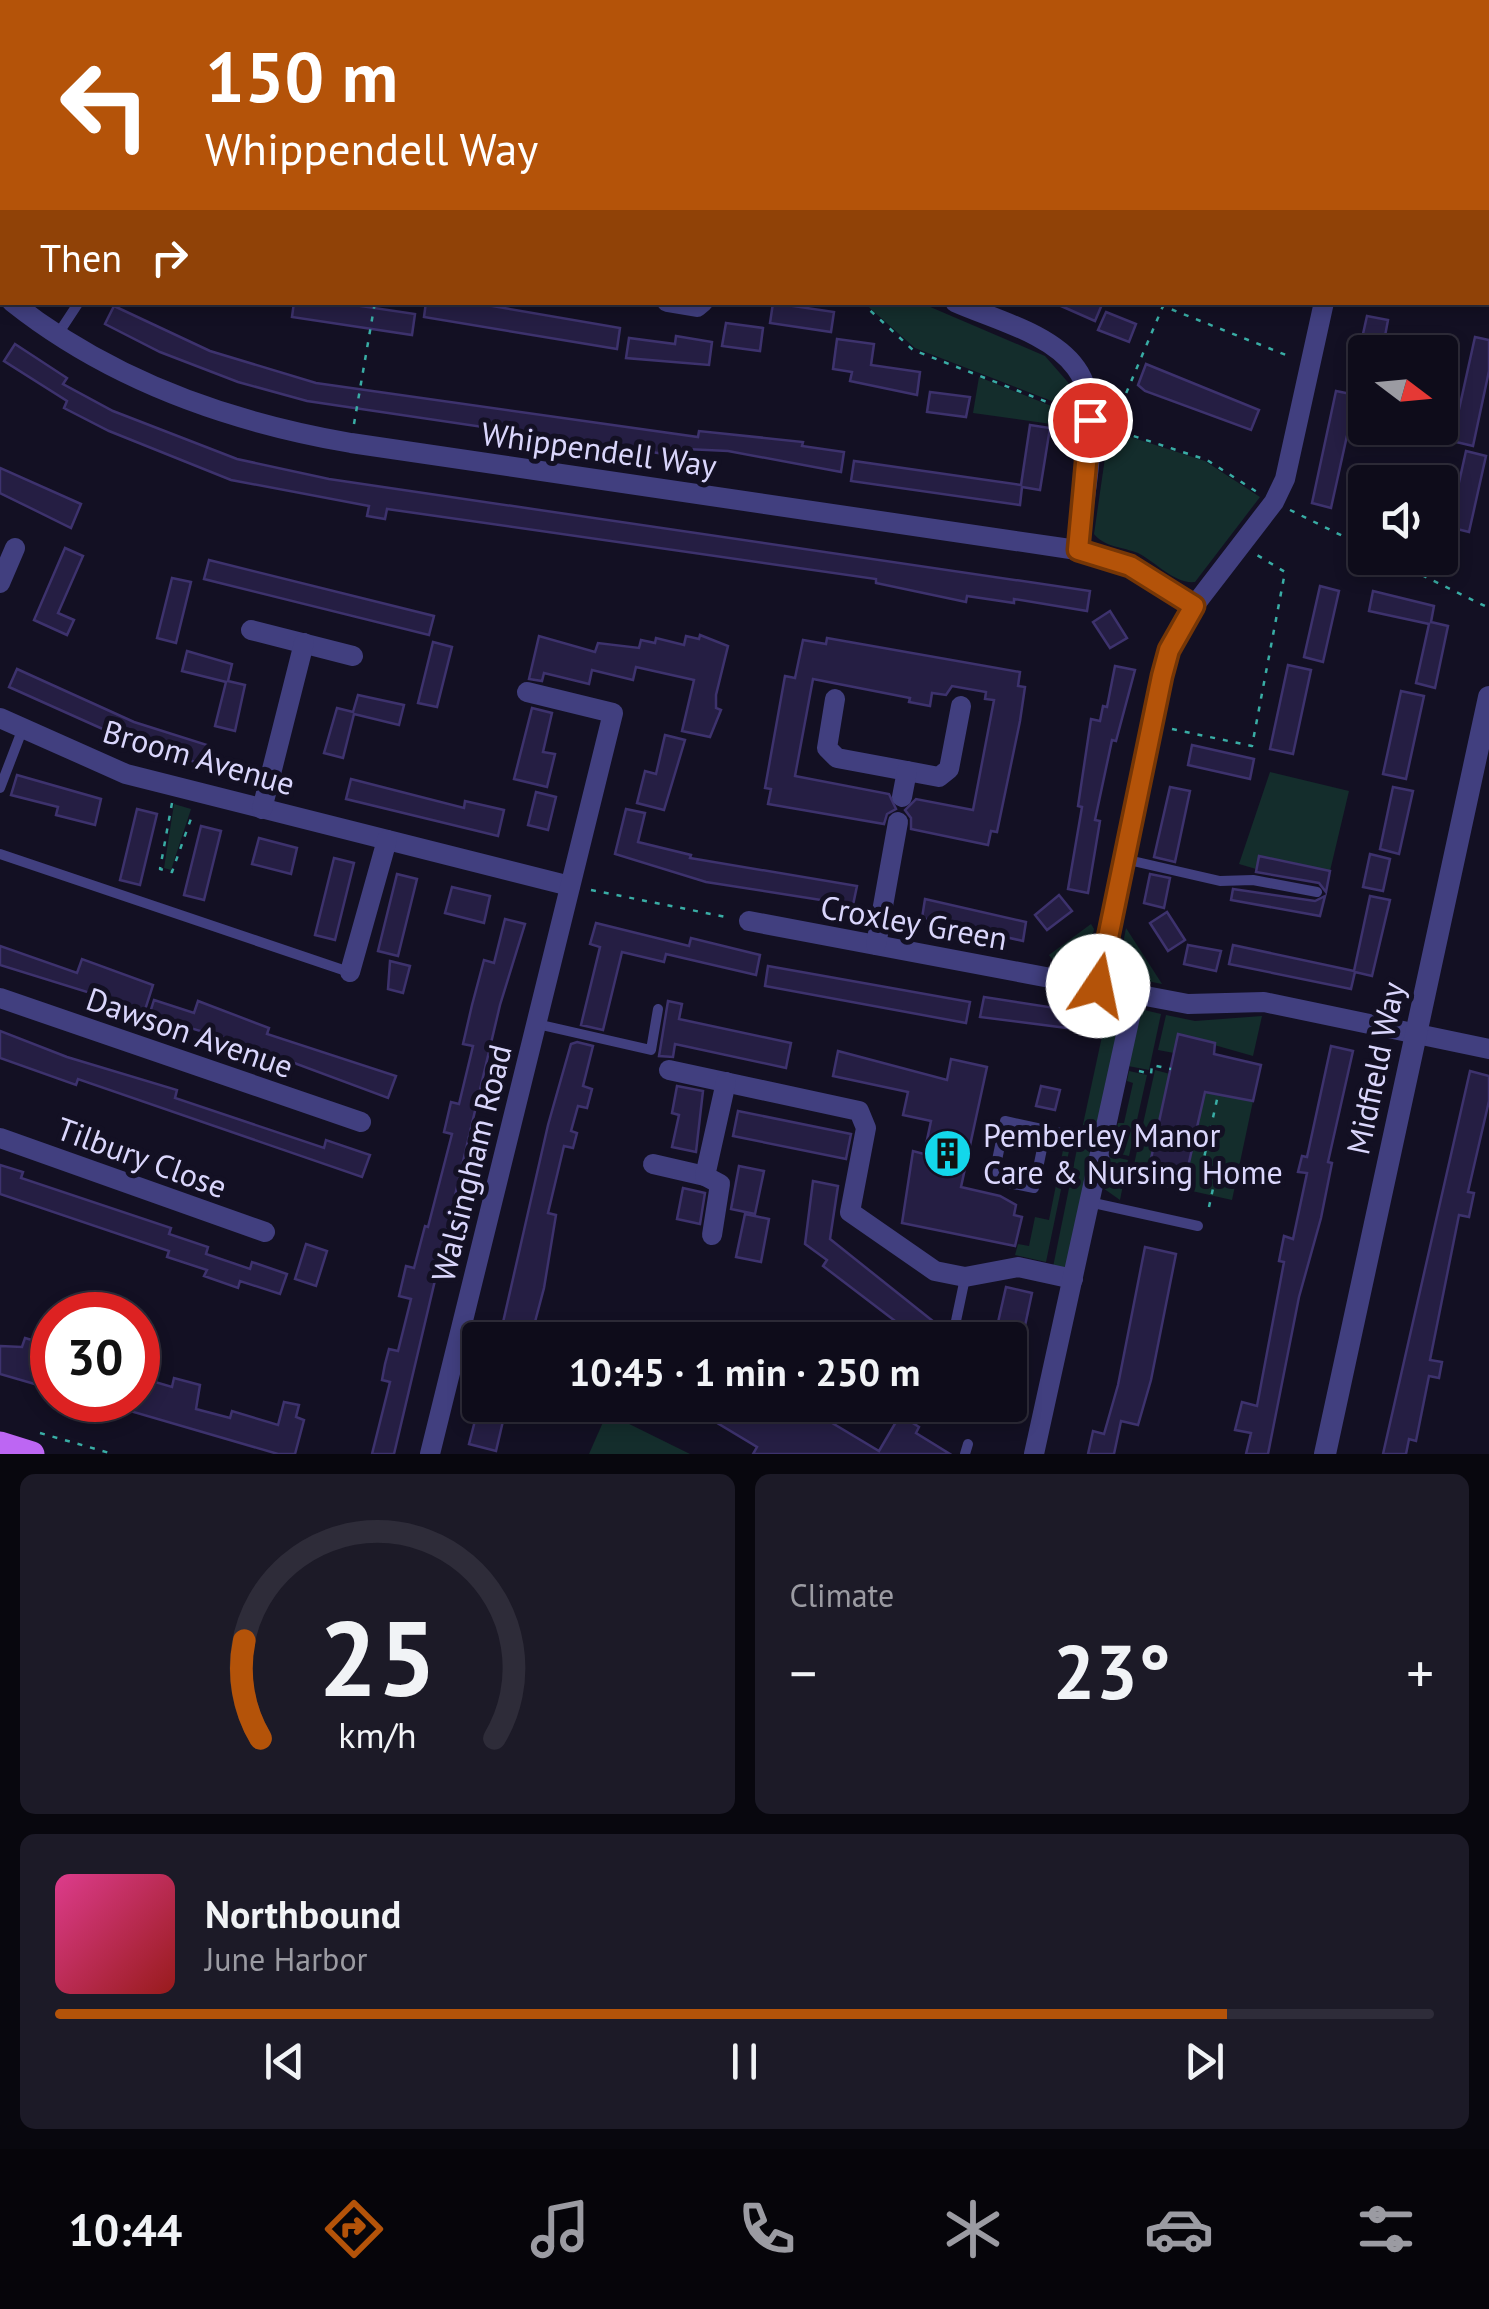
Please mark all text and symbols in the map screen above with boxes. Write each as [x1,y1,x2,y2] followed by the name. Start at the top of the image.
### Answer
[205,31,398,121] text: 150 m
[40,40,170,170] icon: left
[205,119,538,177] text: Whippendell Way
[142,230,197,285] icon: right
[40,233,122,282] text: Then
[1348,335,1458,445] north arrow
[1348,335,1458,575] map controls
[1048,378,1133,463] pin
[1063,393,1118,448] icon: arrive
[479,412,719,486] street label: Whippendell Way
[1348,465,1458,575] button: sound
[98,710,300,804] street label: Broom Avenue
[817,885,1011,959] street label: Croxley Green
[1046,934,1150,1038] position arrow
[81,977,299,1087] street label: Dawson Avenue
[1336,978,1414,1158] street label: Midfield Way
[421,1040,521,1286] street label: Walsingham Road
[51,1107,233,1207] street label: Tilbury Close
[983,1114,1283,1193] place label: Pemberley Manor Care & Nursing Home
[922,1127,974,1179] building icon: Pemberley Manor Care & Nursing Home
[30,1292,160,1422] speed limit sign: 30
[569,1347,920,1396] text: 10:45 · 1 min · 250 m
[790,1574,894,1616] text: Climate
[318,1590,436,1725] text: 25
[1053,1623,1171,1720] text: 23°
[790,1637,817,1708] text: −
[1406,1637,1434,1708] text: +
[338,1712,416,1758] text: km/h
[205,1889,401,1938] text: Northbound
[205,1938,367,1980] text: June Harbor
[257,2034,312,2089] icon: previous
[717,2034,772,2089] icon: pause
[1177,2034,1232,2089] icon: next
[319,2194,389,2264] icon: directions
[525,2194,595,2264] icon: music
[732,2194,802,2264] icon: phone
[938,2194,1008,2264] icon: climate
[1144,2194,1214,2264] icon: car
[1351,2194,1421,2264] icon: filters
[68,2200,182,2258] text: 10:44

